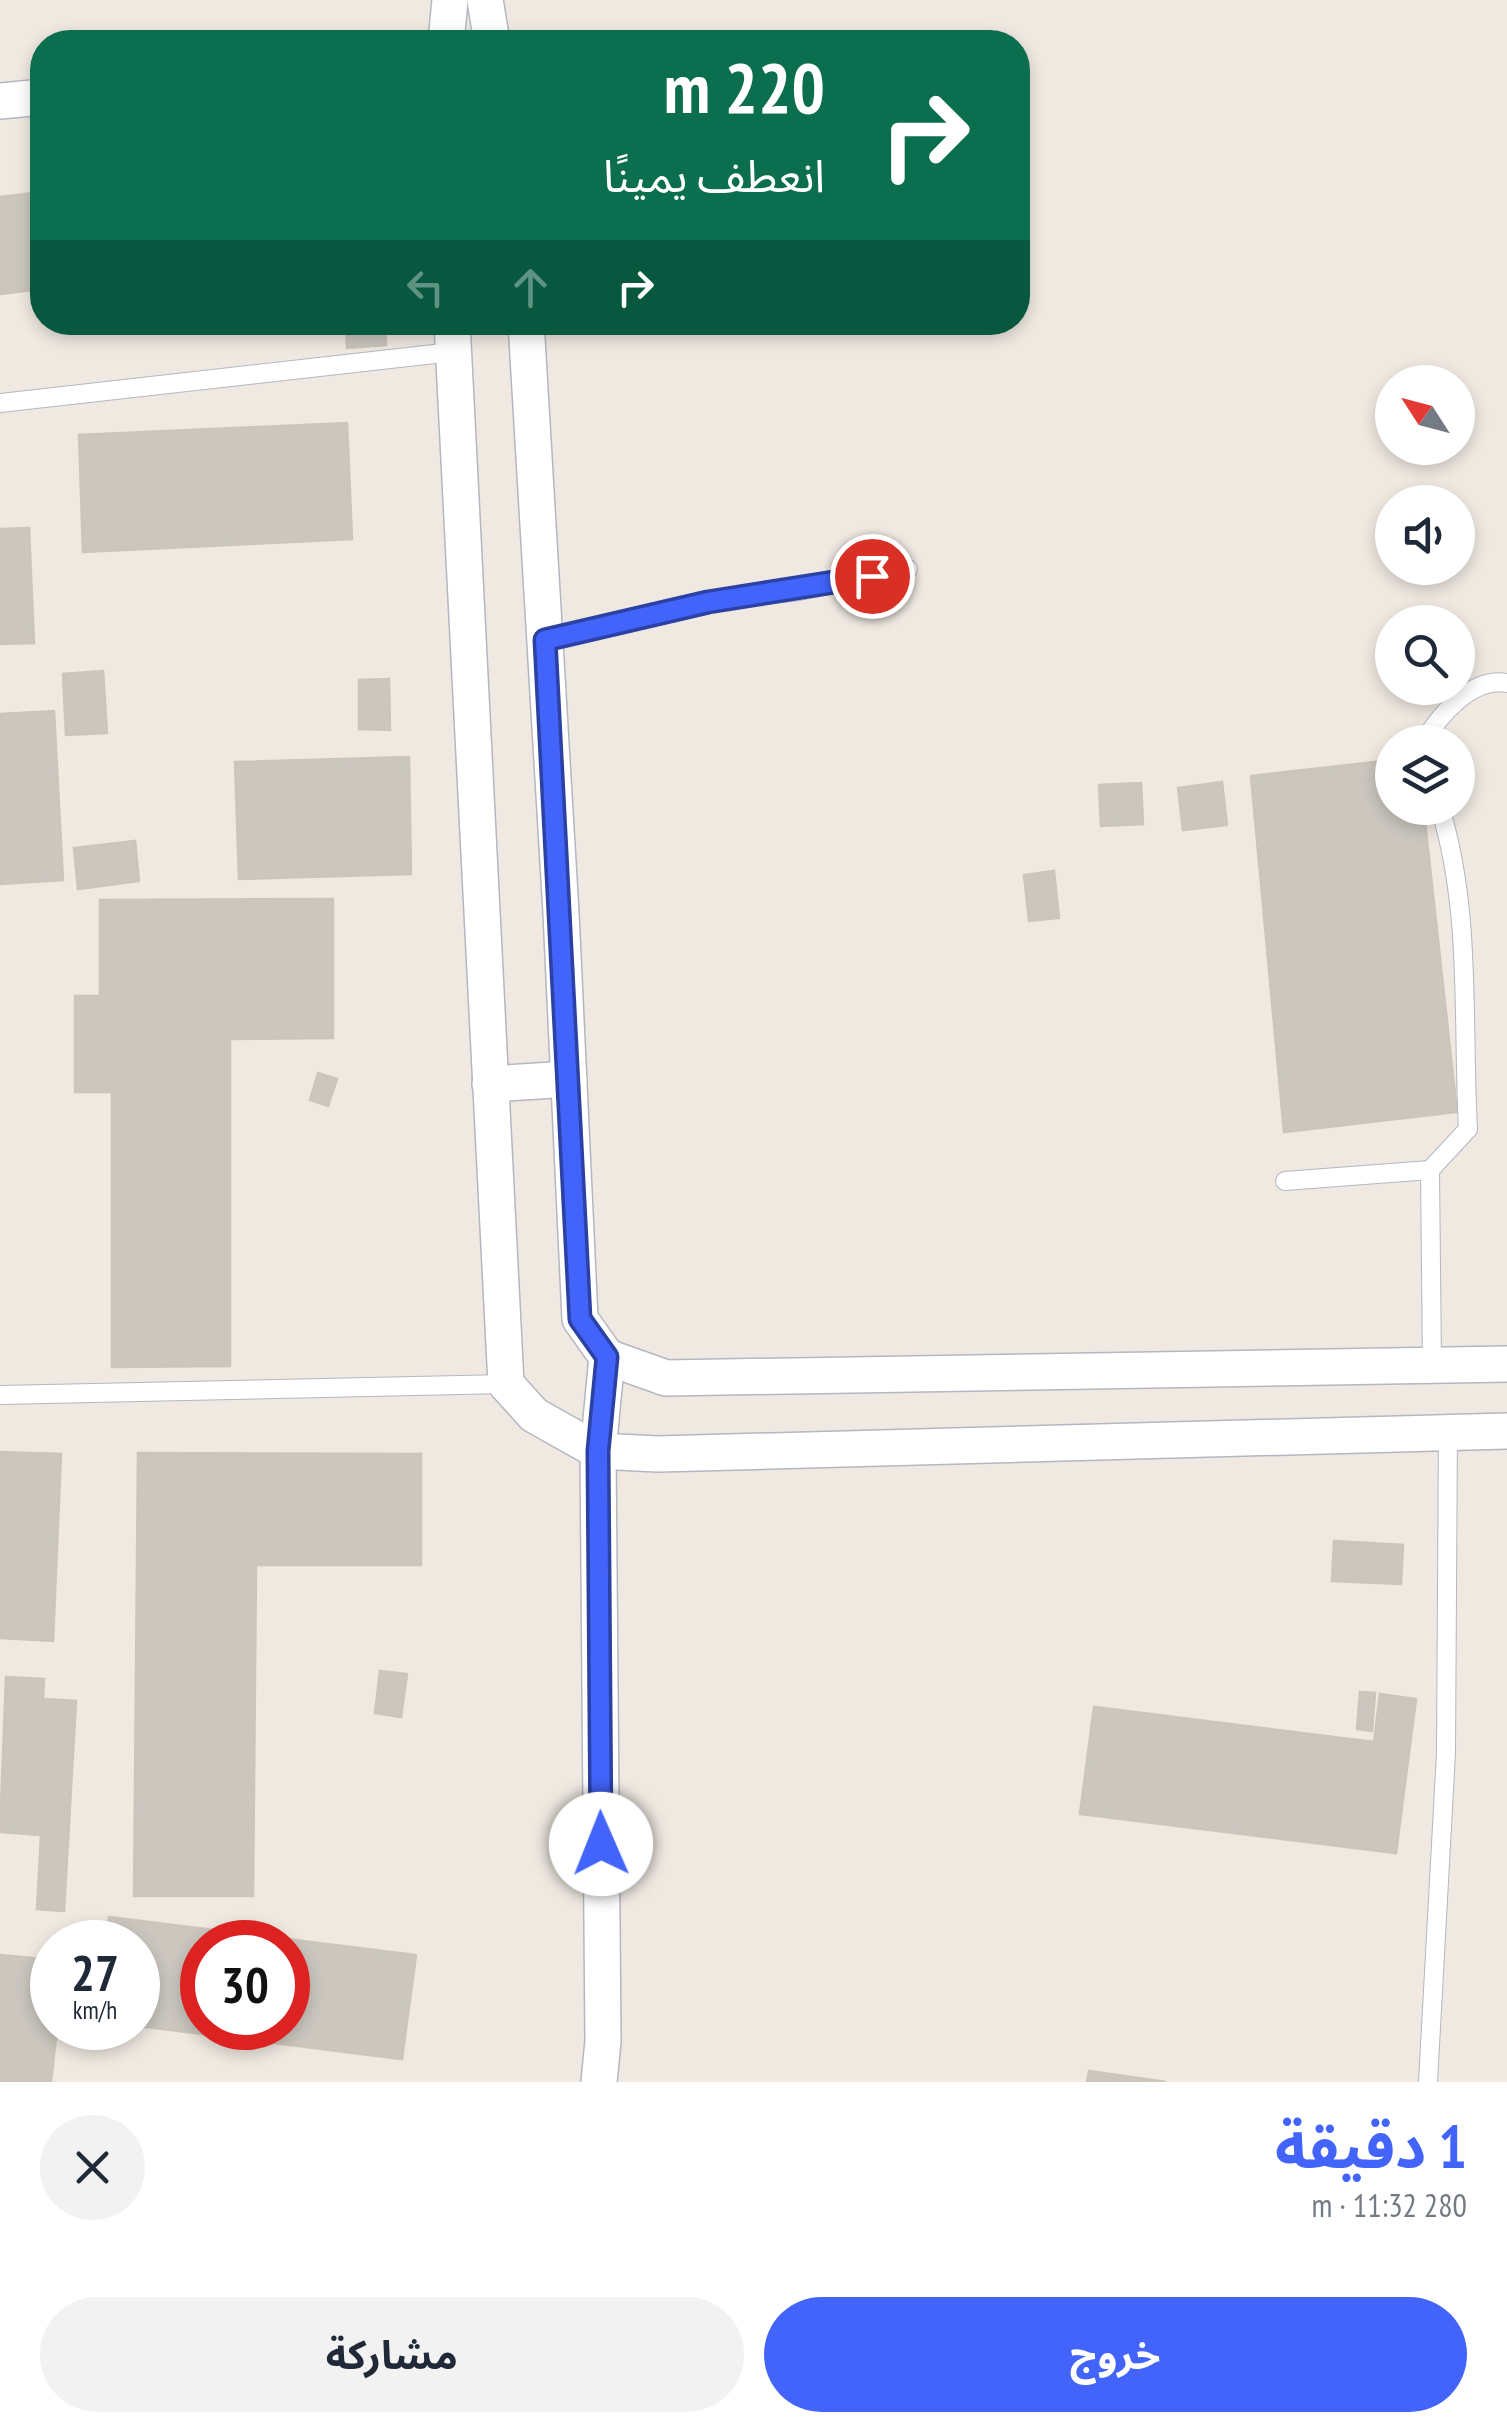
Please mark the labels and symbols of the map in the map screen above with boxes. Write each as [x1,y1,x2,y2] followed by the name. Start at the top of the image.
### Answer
[1375,365,1475,465] north arrow
[830,534,915,619] pin
[549,1792,653,1896] position arrow
[180,1920,310,2050] speed limit sign: 30

